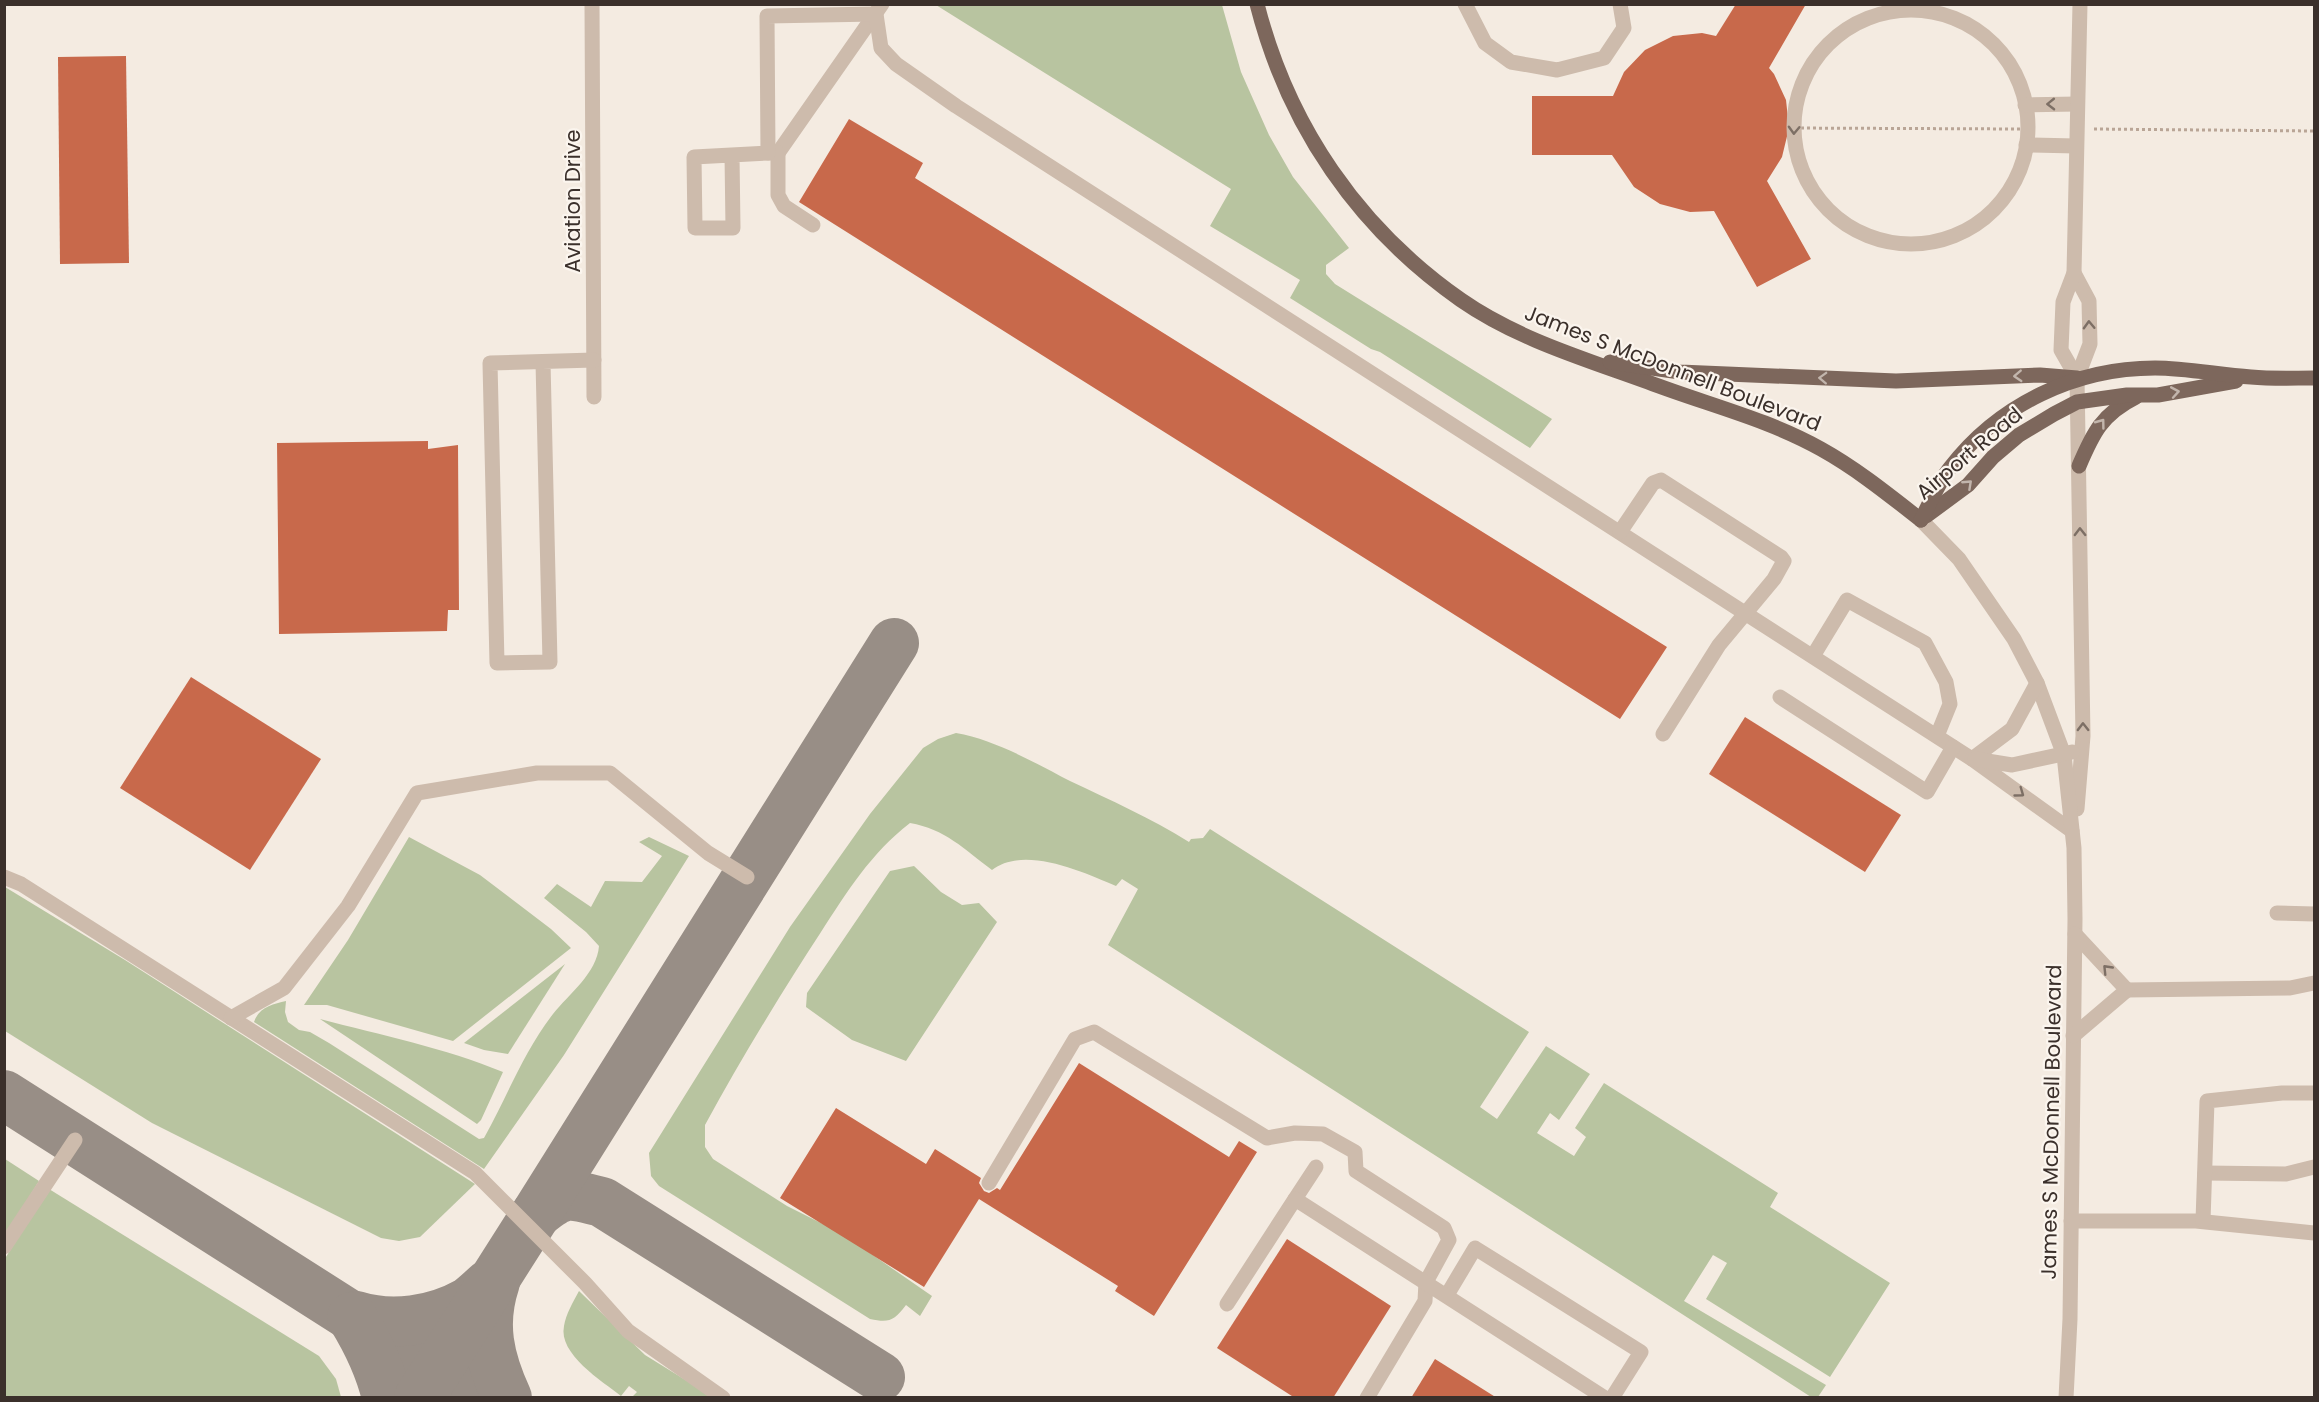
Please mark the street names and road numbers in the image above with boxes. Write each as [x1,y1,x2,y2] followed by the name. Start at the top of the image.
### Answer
[558,129,587,273] street label: Aviation Drive
[1521,298,1825,438] street label: James S McDonnell Boulevard
[1910,400,2028,506] street label: Airport Road
[2034,964,2068,1280] street label: James S McDonnell Boulevard

